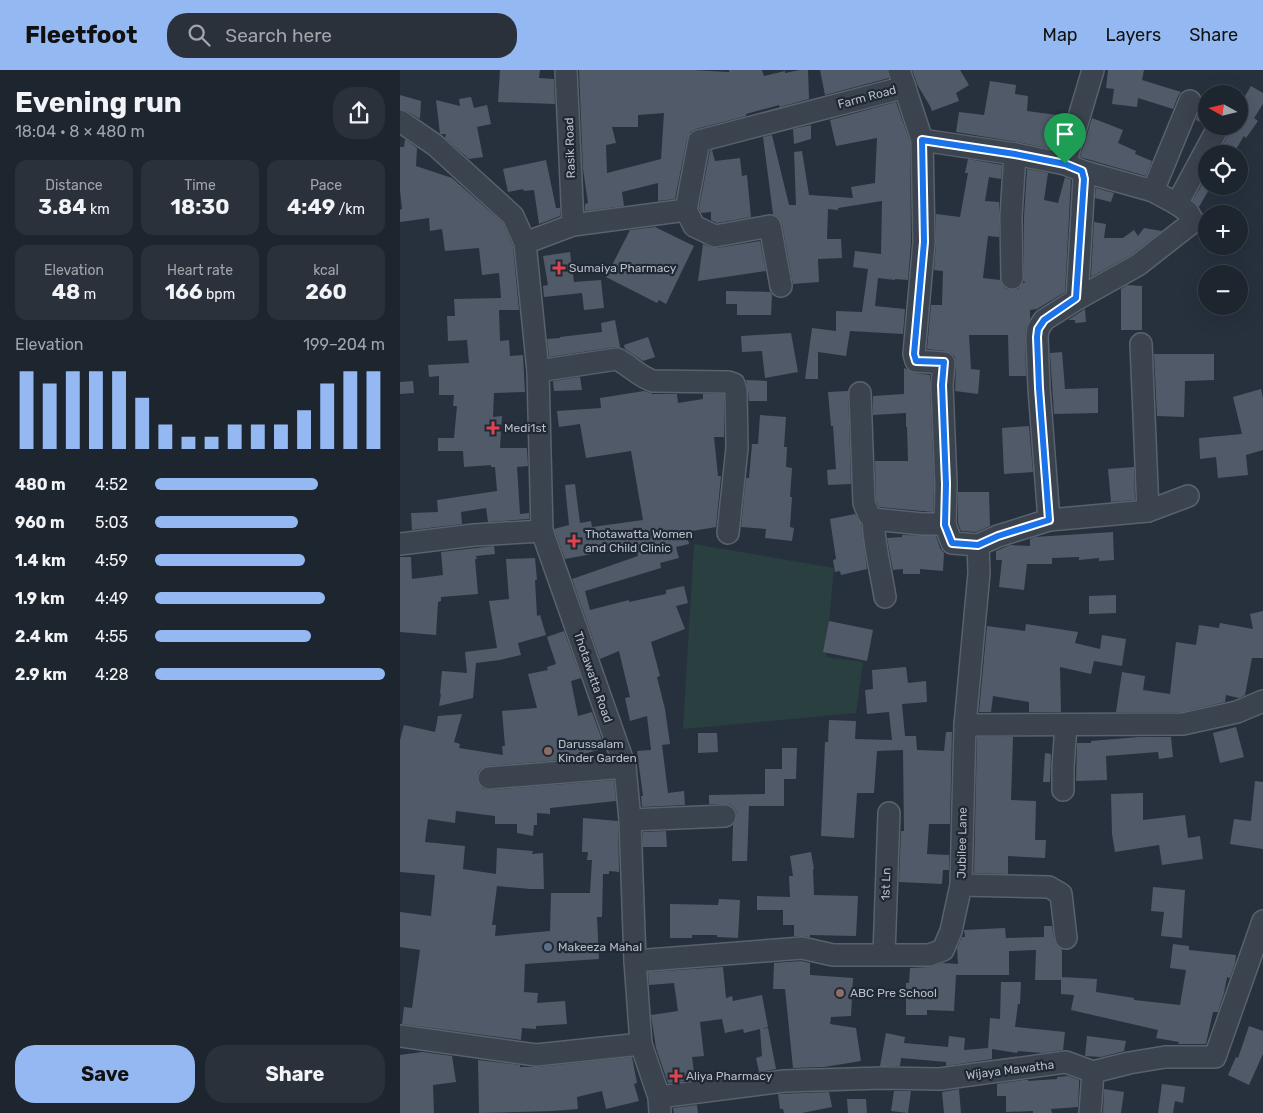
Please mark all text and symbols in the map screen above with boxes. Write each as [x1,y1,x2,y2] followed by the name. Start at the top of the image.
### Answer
[167,13,517,58] search box
[25,21,137,49] text: Fleetfoot
[185,21,213,49] icon: search
[225,24,332,47] text: Search here
[1043,24,1078,46] text: Map
[1106,24,1161,46] text: Layers
[1189,24,1238,46] text: Share
[836,82,898,112] street label: Farm Road
[1198,85,1248,135] north arrow
[1198,85,1248,315] map controls
[15,86,182,119] text: Evening run
[333,87,385,139] button: share
[1044,113,1086,164] pin
[562,117,578,179] street label: Rasik Road
[1051,120,1079,148] icon: arrive
[15,122,145,141] text: 18:04 · 8 × 480 m
[1198,145,1248,195] button: locate
[45,177,103,194] text: Distance
[184,177,216,194] text: Time
[310,177,342,194] text: Pace
[38,194,87,219] text: 3.84
[171,194,229,219] text: 18:30
[287,194,335,219] text: 4:49
[87,201,110,218] text: km
[335,201,365,218] text: /km
[1198,205,1248,255] button: +
[569,261,677,275] place label: Sumaiya Pharmacy
[44,262,104,279] text: Elevation
[167,262,233,279] text: Heart rate
[313,262,339,279] text: kcal
[553,262,565,274] marker: Sumaiya Pharmacy
[1198,265,1248,315] button: −
[52,279,80,304] text: 48
[165,279,203,304] text: 166
[305,279,347,304] text: 260
[80,286,96,303] text: m
[203,286,235,303] text: bpm
[15,335,84,354] text: Elevation
[303,335,385,354] text: 199–204 m
[486,421,500,435] marker: Medi1st
[504,421,547,435] place label: Medi1st
[15,475,66,494] text: 480 m
[95,475,128,494] text: 4:52
[15,513,65,532] text: 960 m
[95,513,128,532] text: 5:03
[585,527,693,555] place label: Thotawatta Women and Child Clinic
[567,534,581,548] marker: Thotawatta Women and Child Clinic
[15,551,66,570] text: 1.4 km
[95,551,128,570] text: 4:59
[15,589,65,608] text: 1.9 km
[95,589,128,608] text: 4:49
[15,627,68,646] text: 2.4 km
[95,627,128,646] text: 4:55
[571,630,615,724] street label: Thotawatta Road
[15,665,67,684] text: 2.9 km
[95,665,129,684] text: 4:28
[558,737,637,765] place label: Darussalam Kinder Garden
[542,745,554,757] marker: Darussalam Kinder Garden
[954,807,970,879] street label: Jubilee Lane
[878,867,894,901] street label: 1st Ln
[558,940,642,954] place label: Makeeza Mahal
[542,941,554,953] marker: Makeeza Mahal
[850,986,937,1000] place label: ABC Pre School
[834,987,846,999] marker: ABC Pre School
[15,1045,195,1103] button: Save
[205,1045,385,1103] button: Share
[965,1058,1055,1082] street label: Wijaya Mawatha
[686,1069,773,1083] place label: Aliya Pharmacy
[670,1070,682,1082] marker: Aliya Pharmacy

